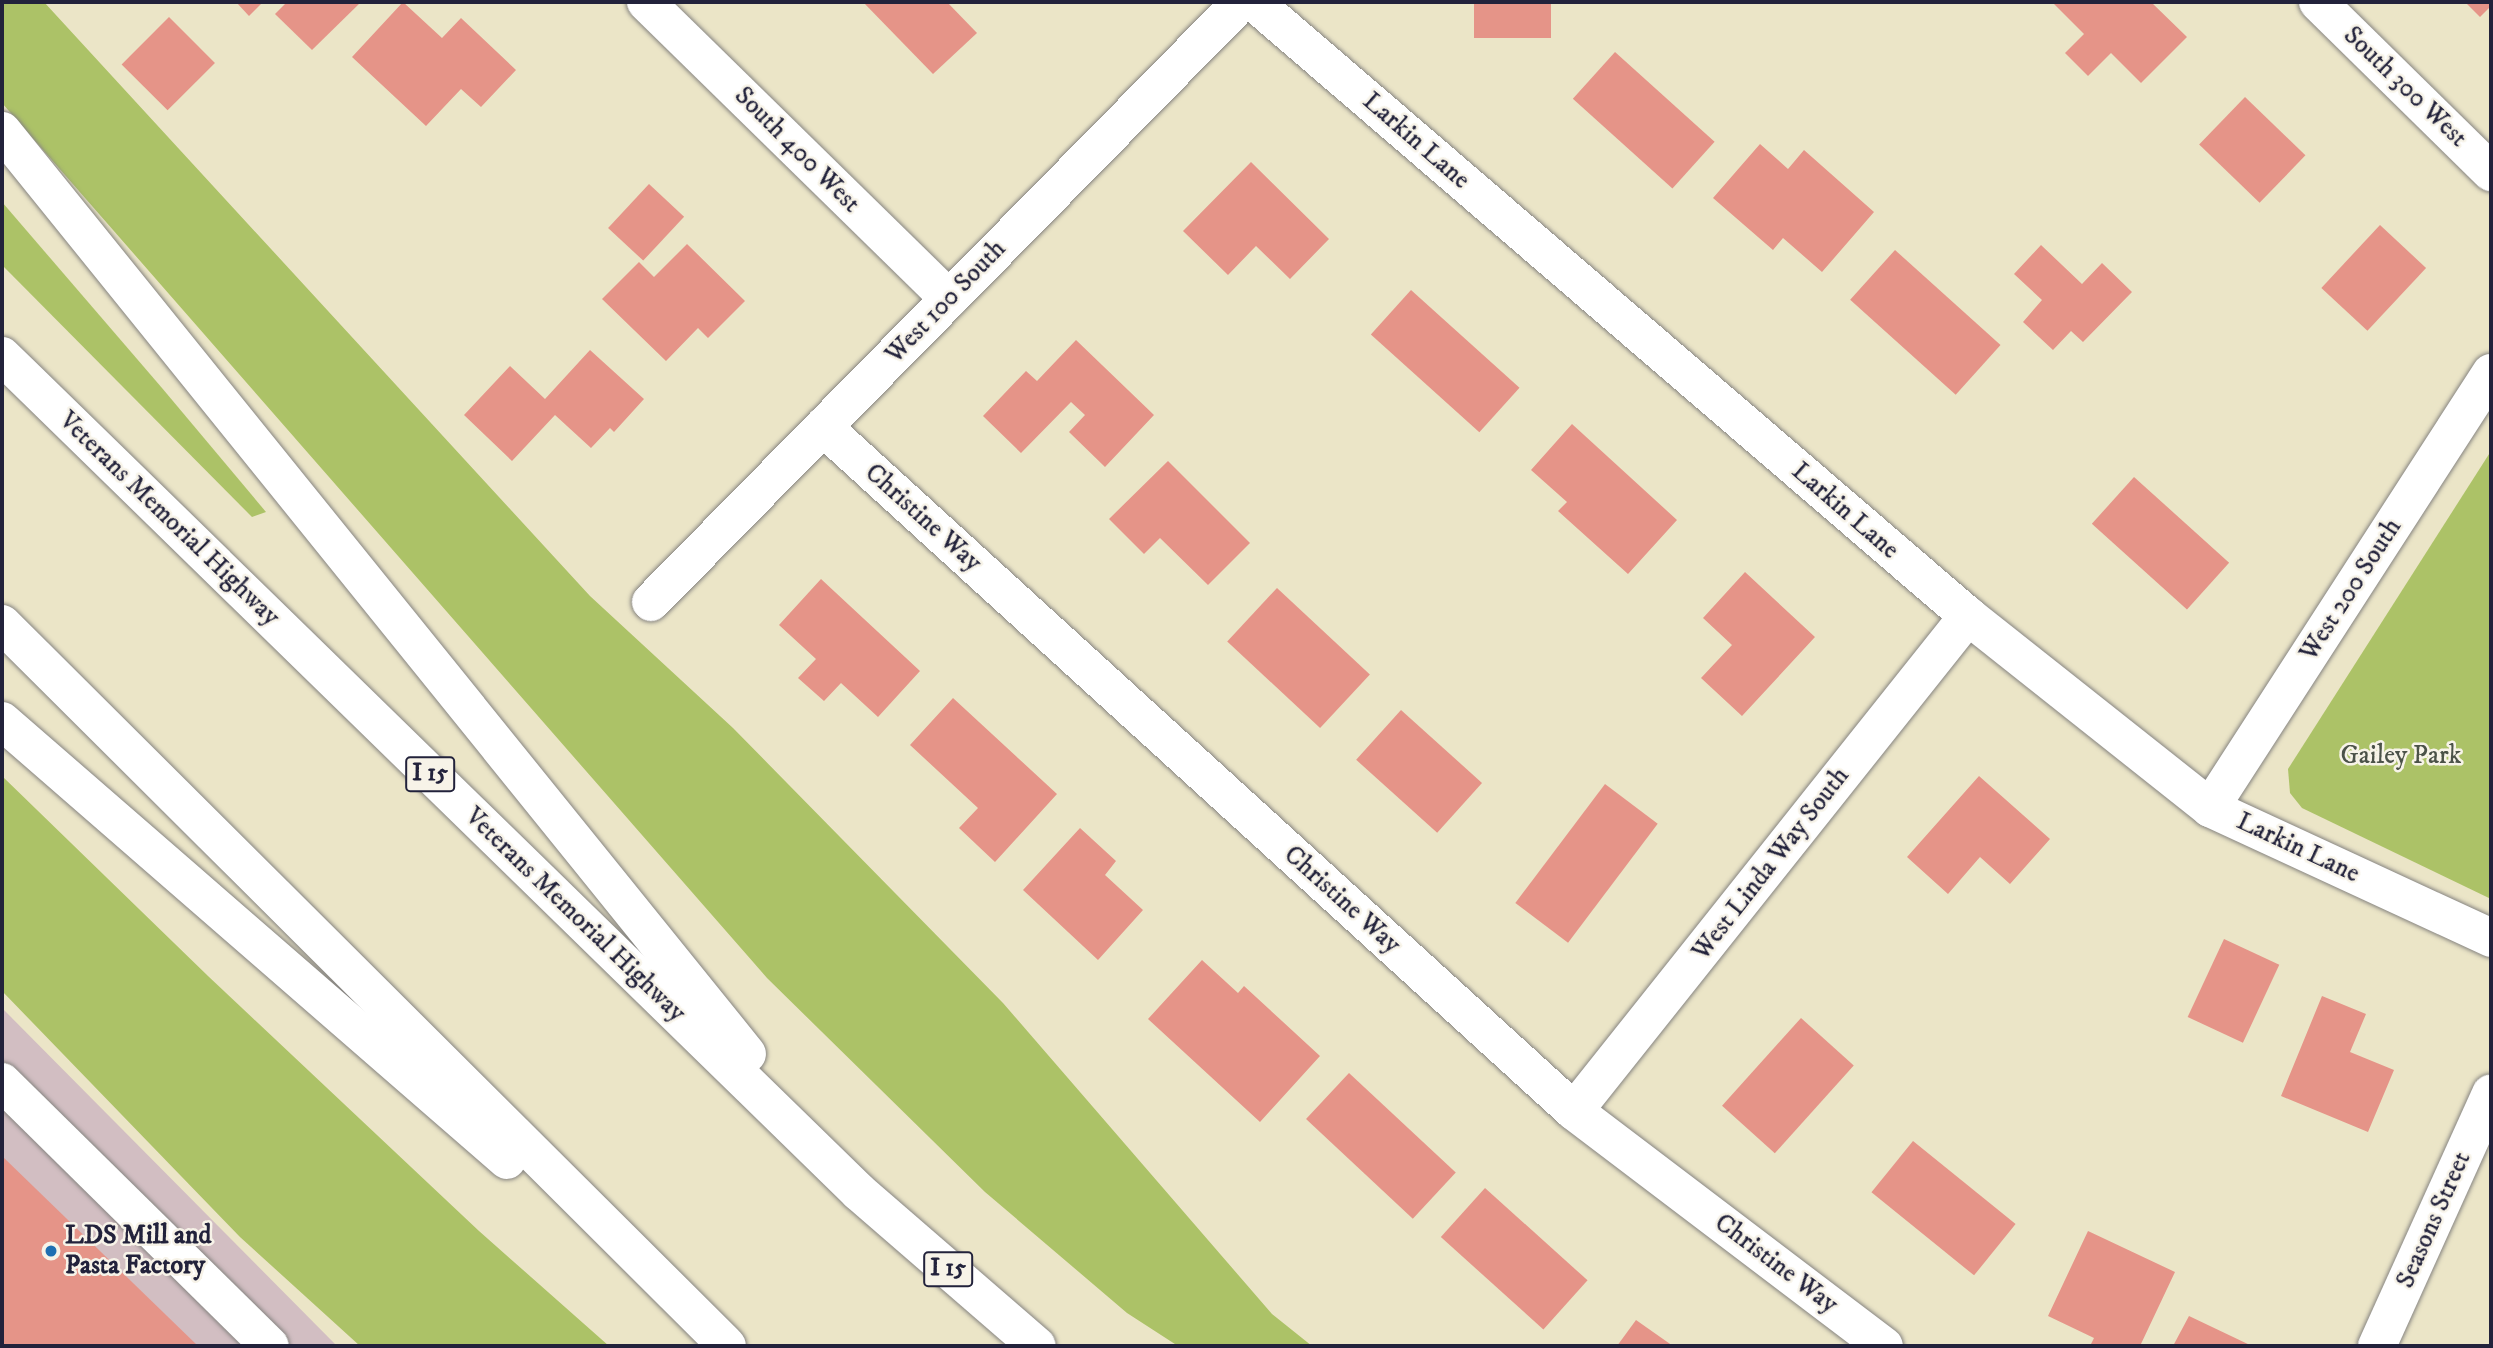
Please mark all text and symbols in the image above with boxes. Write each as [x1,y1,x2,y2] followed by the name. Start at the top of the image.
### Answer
[2337,20,2473,154] street label: South 300 West
[728,81,866,219] street label: South 400 West
[1356,86,1476,196] street label: Larkin Lane
[879,234,1013,370] street label: West 100 South
[52,405,286,633] street label: Veterans Memorial Highway
[1785,456,1905,566] street label: Larkin Lane
[858,457,988,579] street label: Christine Way
[2294,513,2408,667] street label: West 200 South
[2341,740,2461,772] park label: Gailey Park
[404,754,456,794] road number: I 15
[1686,761,1856,967] street label: West Linda Way South
[458,801,692,1029] street label: Veterans Memorial Highway
[2232,806,2364,890] street label: Larkin Lane
[1277,839,1407,961] street label: Christine Way
[2390,1147,2478,1293] street label: Seasons Street
[1708,1207,1844,1321] street label: Christine Way
[65,1220,212,1282] place label: LDS Mill and Pasta Factory
[43,1243,59,1259] marker: LDS Mill and Pasta Factory
[922,1248,974,1289] road number: I 15

